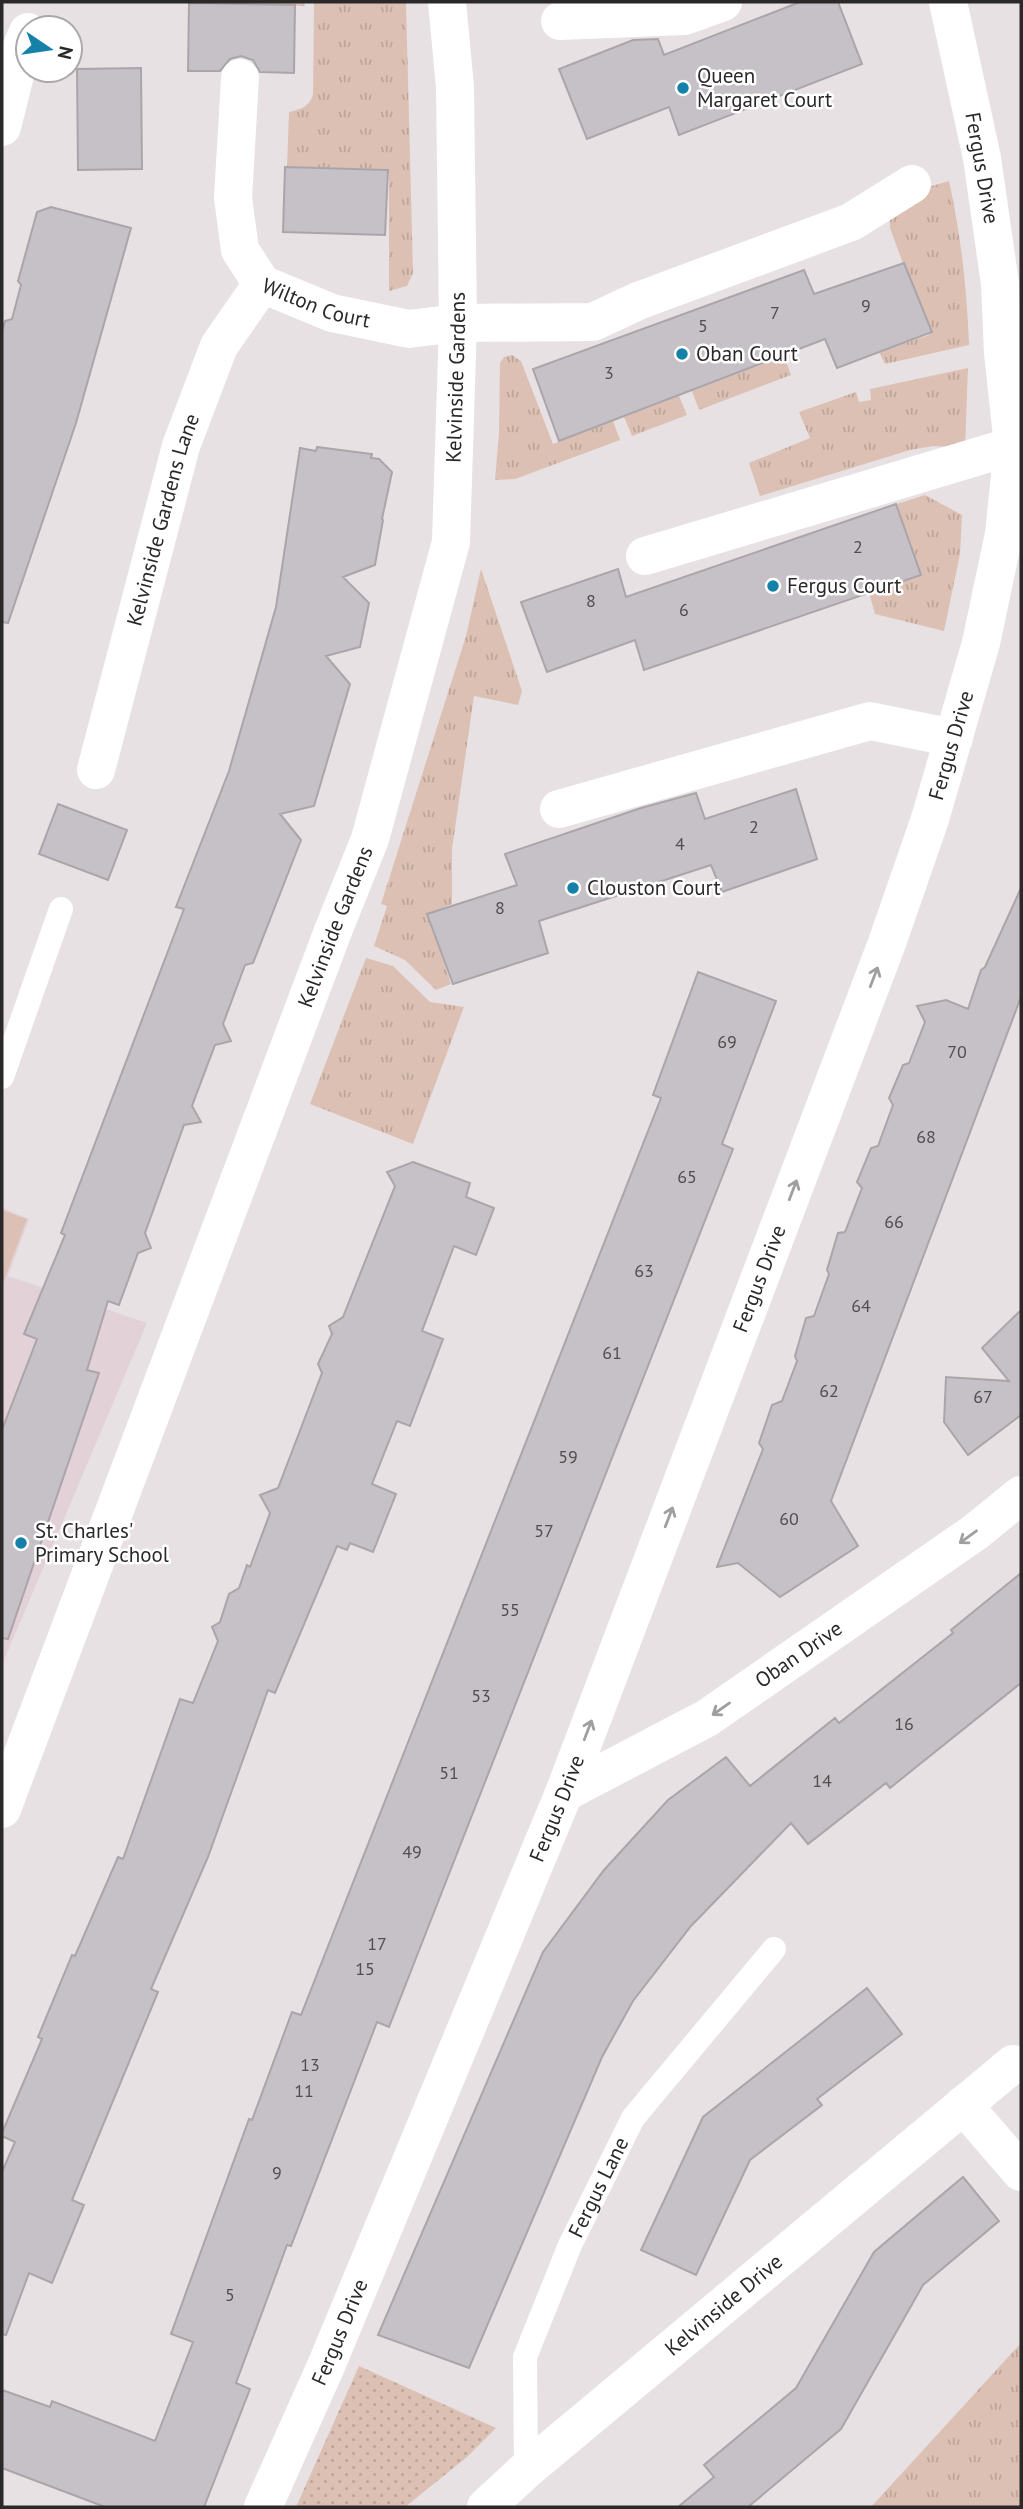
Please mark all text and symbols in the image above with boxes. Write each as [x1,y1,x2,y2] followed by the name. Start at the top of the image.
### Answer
[14,14,84,84] north arrow
[52,44,79,62] text: N
[697,62,832,113] place label: Queen Margaret Court
[675,80,691,96] marker: Queen Margaret Court
[959,110,1006,226] street label: Fergus Drive
[258,272,373,334] street label: Wilton Court
[440,292,471,463] street label: Kelvinside Gardens
[861,294,871,317] house number: 9
[770,301,780,324] house number: 7
[698,314,708,337] house number: 5
[696,340,798,367] place label: Oban Court
[674,346,690,362] marker: Oban Court
[604,361,614,384] house number: 3
[120,410,205,629] street label: Kelvinside Gardens Lane
[853,535,863,558] house number: 2
[787,572,901,599] place label: Fergus Court
[765,578,781,594] marker: Fergus Court
[586,589,596,612] house number: 8
[679,598,689,621] house number: 6
[922,687,979,803] street label: Fergus Drive
[749,815,759,838] house number: 2
[675,832,685,855] house number: 4
[291,842,379,1011] street label: Kelvinside Gardens
[587,874,721,901] place label: Clouston Court
[565,880,581,896] marker: Clouston Court
[495,896,505,919] house number: 8
[868,966,881,988] one-way arrow
[717,1030,737,1053] house number: 69
[947,1040,967,1063] house number: 70
[916,1125,936,1148] house number: 68
[677,1165,697,1188] house number: 65
[788,1179,800,1201] one-way arrow
[884,1210,904,1233] house number: 66
[726,1221,792,1336] street label: Fergus Drive
[634,1259,654,1282] house number: 63
[851,1294,871,1317] house number: 64
[602,1341,622,1364] house number: 61
[819,1379,839,1402] house number: 62
[973,1385,993,1408] house number: 67
[558,1445,578,1468] house number: 59
[664,1506,676,1528] one-way arrow
[779,1507,799,1530] house number: 60
[35,1517,169,1568] place label: St. Charles' Primary School
[534,1519,554,1542] house number: 57
[959,1530,978,1544] one-way arrow
[13,1535,29,1551] marker: St. Charles' Primary School
[500,1598,520,1621] house number: 55
[749,1614,847,1694] street label: Oban Drive
[471,1684,491,1707] house number: 53
[712,1702,731,1716] one-way arrow
[894,1712,914,1735] house number: 16
[583,1719,596,1741] one-way arrow
[523,1751,590,1866] street label: Fergus Drive
[439,1761,459,1784] house number: 51
[812,1769,832,1792] house number: 14
[402,1840,422,1863] house number: 49
[367,1932,387,1955] house number: 17
[355,1957,375,1980] house number: 15
[300,2053,320,2076] house number: 13
[294,2079,314,2102] house number: 11
[562,2132,634,2242] street label: Fergus Lane
[272,2161,282,2184] house number: 9
[659,2248,788,2362] street label: Kelvinside Drive
[305,2275,374,2389] street label: Fergus Drive
[225,2283,235,2306] house number: 5

